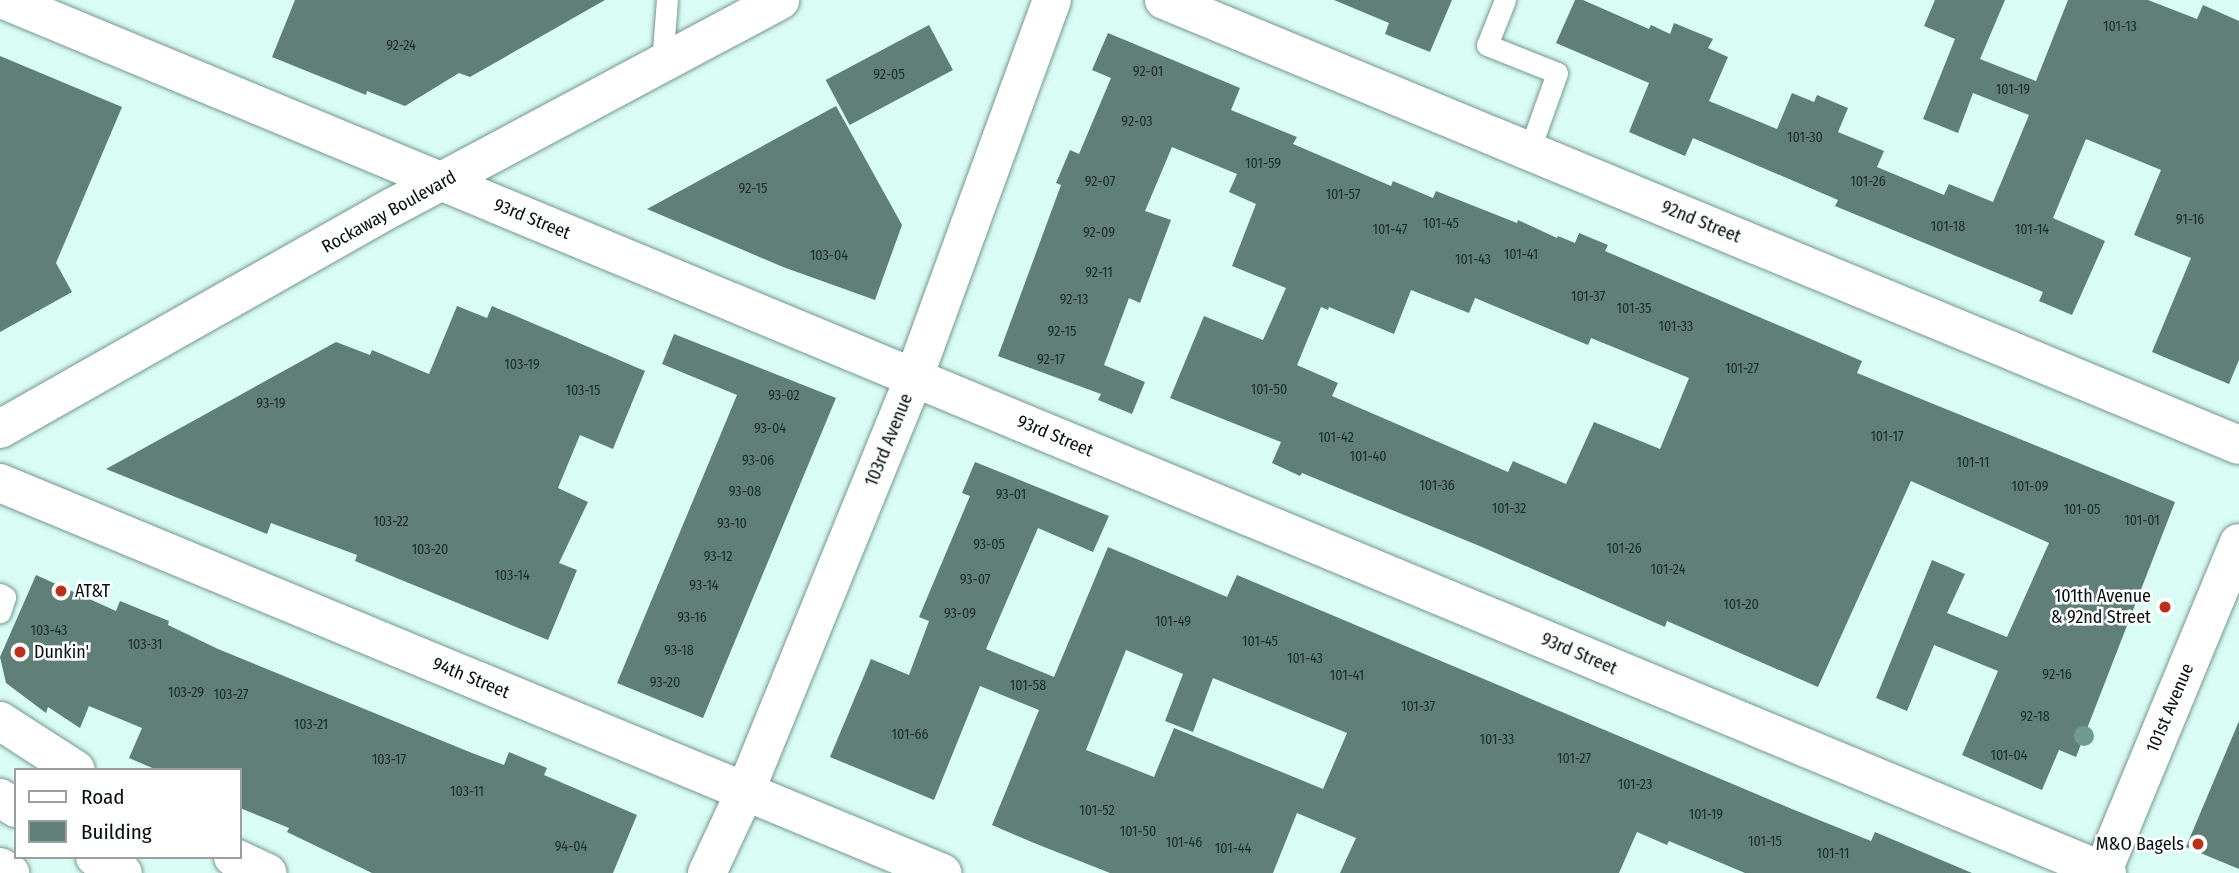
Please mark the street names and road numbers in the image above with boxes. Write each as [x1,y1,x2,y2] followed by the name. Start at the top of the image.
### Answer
[318,166,460,258] street label: Rockaway Boulevard
[491,194,573,244] street label: 93rd Street
[1658,196,1744,248] street label: 92nd Street
[861,390,917,490] street label: 103rd Avenue
[1014,410,1096,462] street label: 93rd Street
[1538,628,1620,680] street label: 93rd Street
[429,653,513,703] street label: 94th Street
[2142,660,2198,756] street label: 101st Avenue

